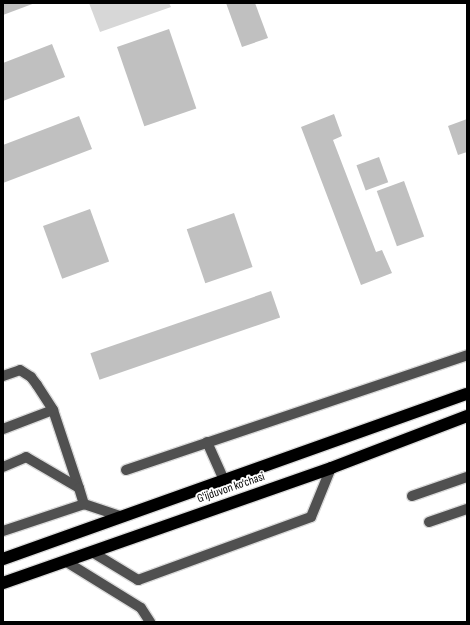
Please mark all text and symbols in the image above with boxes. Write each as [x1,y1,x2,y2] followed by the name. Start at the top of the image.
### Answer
[195,470,267,506] street label: G'ijduvon ko‘chasi

